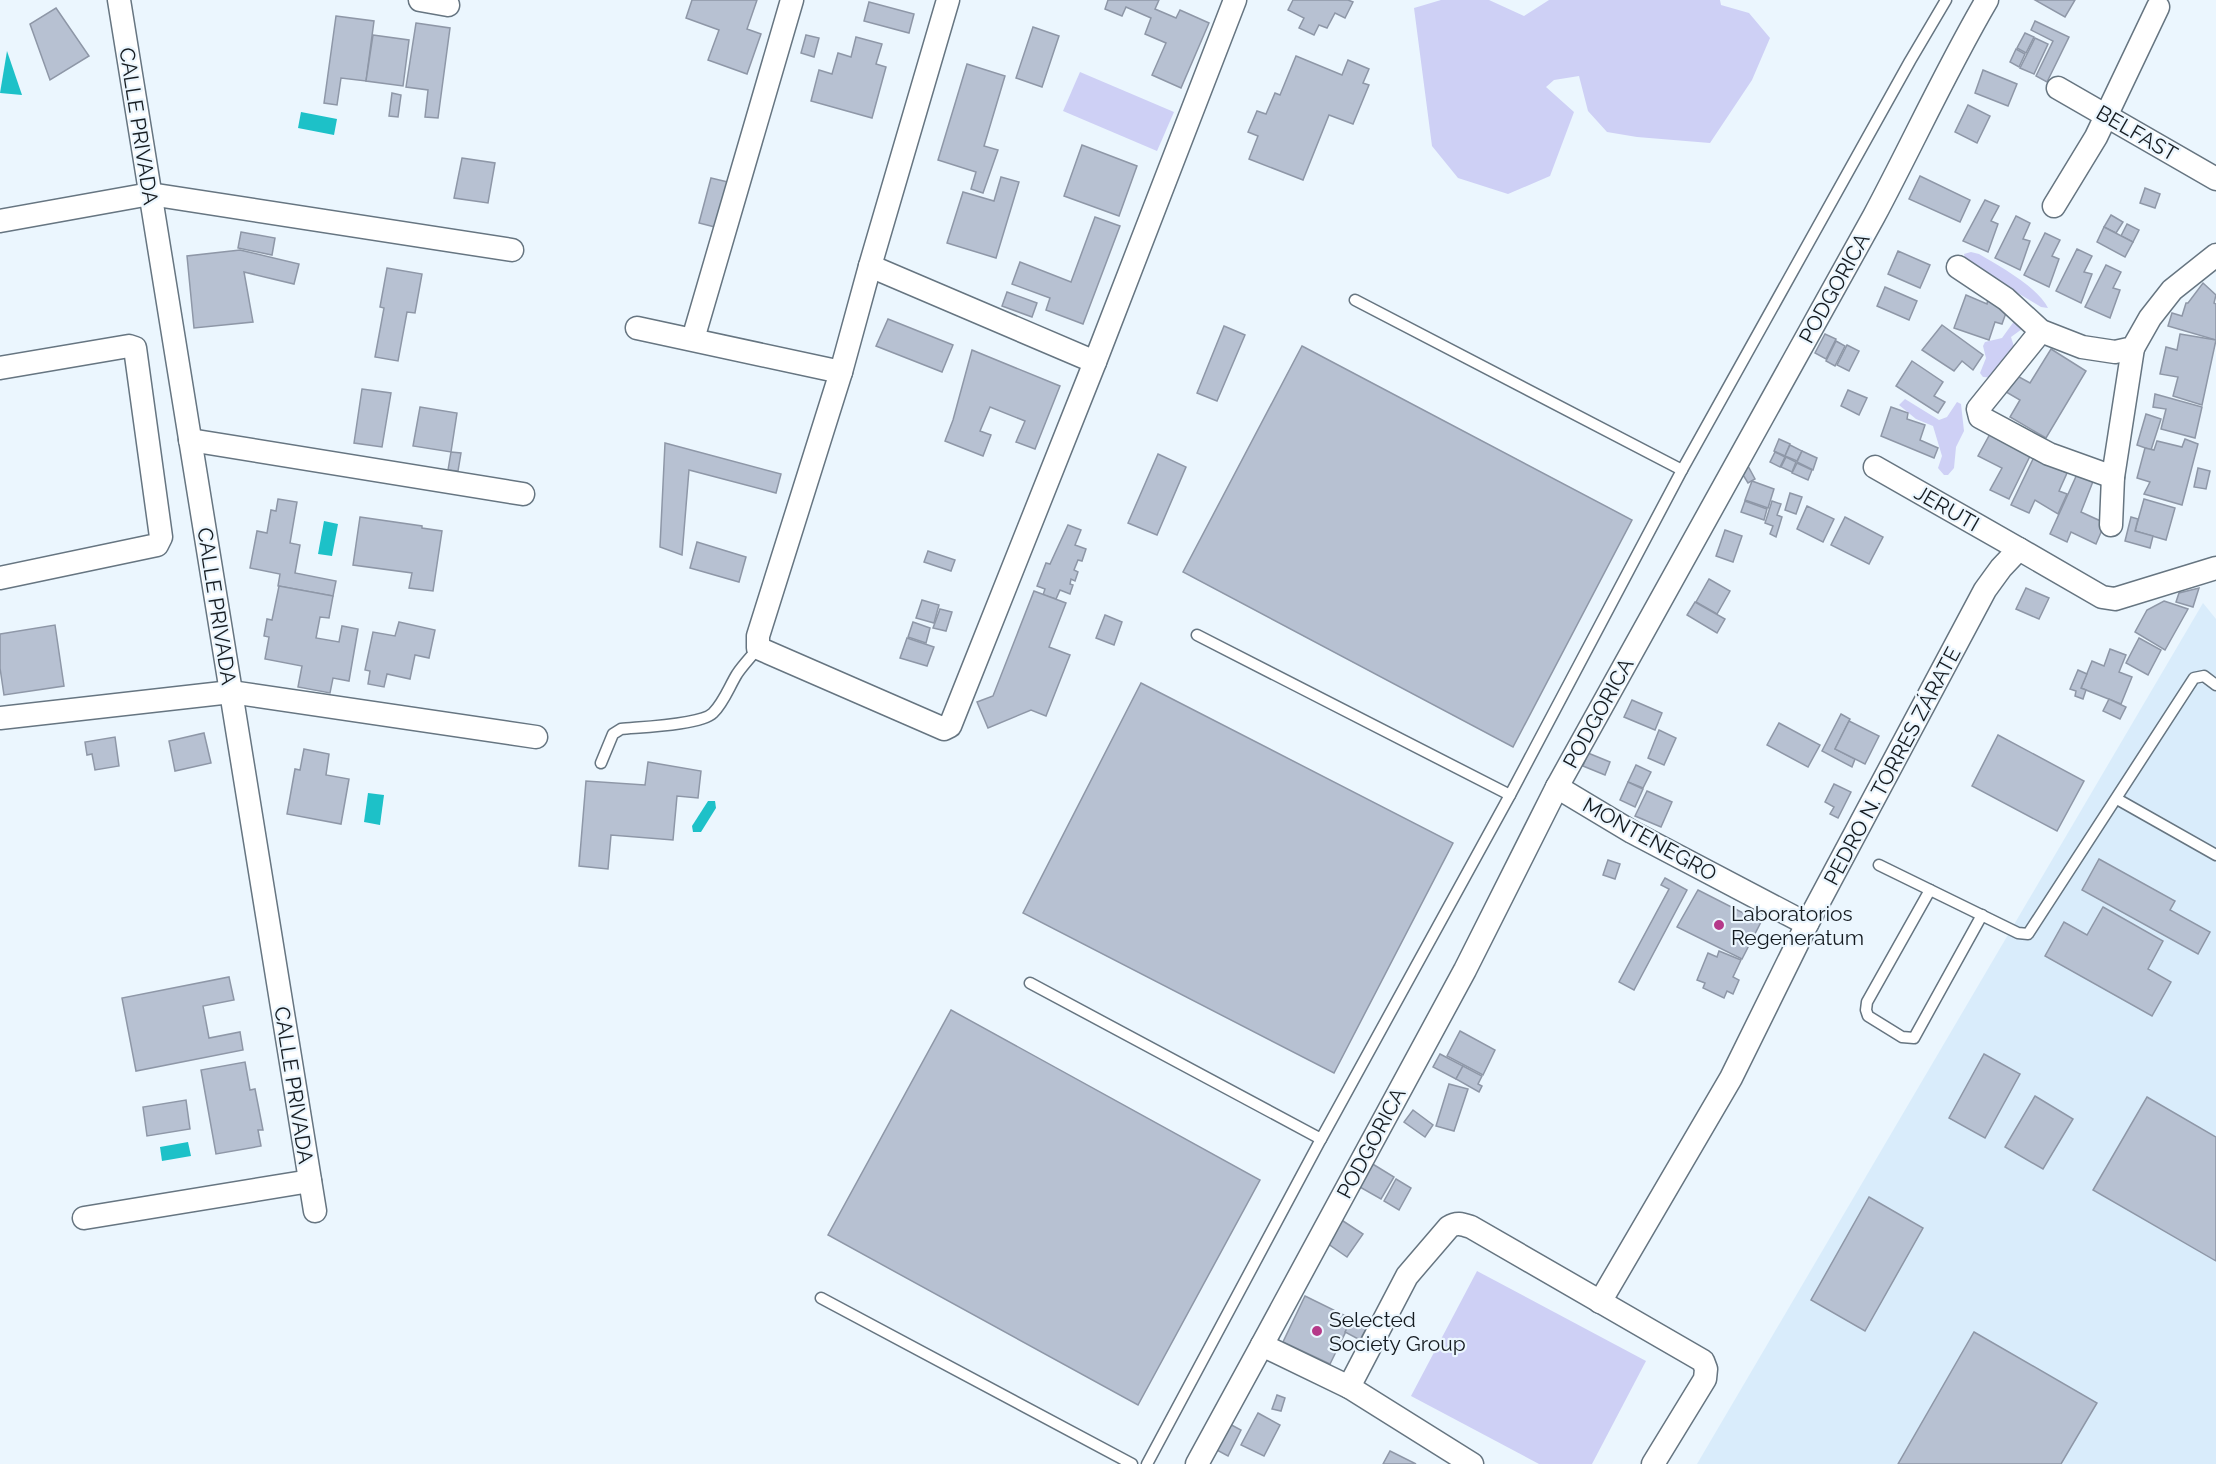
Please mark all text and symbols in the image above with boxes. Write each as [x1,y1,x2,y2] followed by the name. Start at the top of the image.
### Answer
[114,46,164,206] street label: CALLE PRIVADA
[2092,100,2182,166] street label: BELFAST
[1794,229,1874,347] street label: PODGORICA
[1910,480,1984,536] street label: JERUTI
[192,526,242,686] street label: CALLE PRIVADA
[1818,643,1966,889] street label: PEDRO N. TORRES ZÁRATE
[1558,654,1638,772] street label: PODGORICA
[1579,792,1721,886] street label: MONTENEGRO
[1731,901,1864,950] place label: Laboratorios Regeneratum
[1712,918,1726,932] marker: Laboratorios Regeneratum
[269,1005,319,1165] street label: CALLE PRIVADA
[1331,1083,1411,1203] street label: PODGORICA
[1329,1307,1466,1356] place label: Selected Society Group
[1310,1324,1324,1338] marker: Selected Society Group

